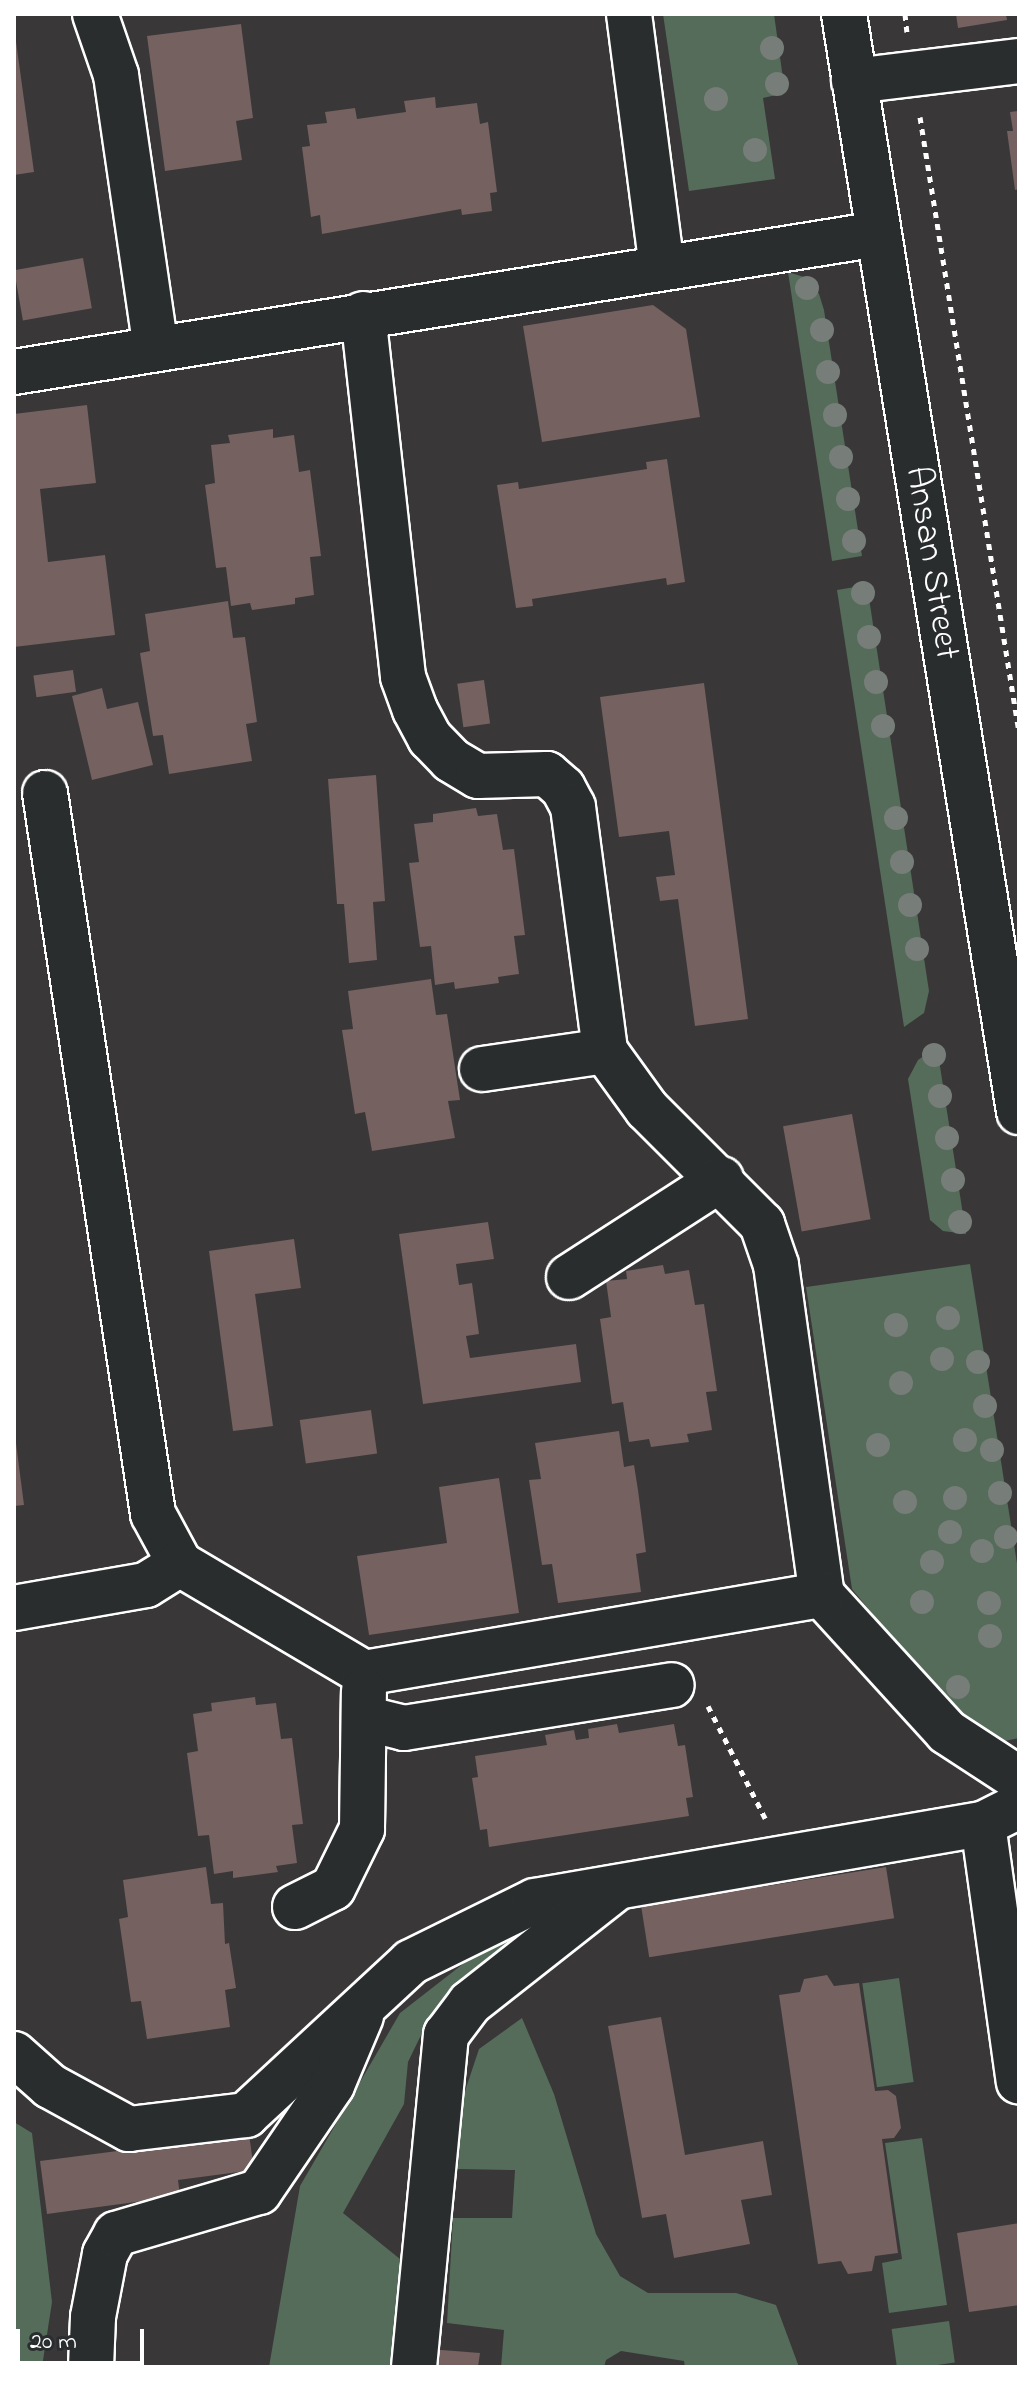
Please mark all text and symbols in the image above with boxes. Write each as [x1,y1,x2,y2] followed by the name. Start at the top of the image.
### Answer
[894,463,968,663] street label: Ansan Street
[20,2313,148,2363] scale bar
[30,2325,77,2360] text: 20 m

